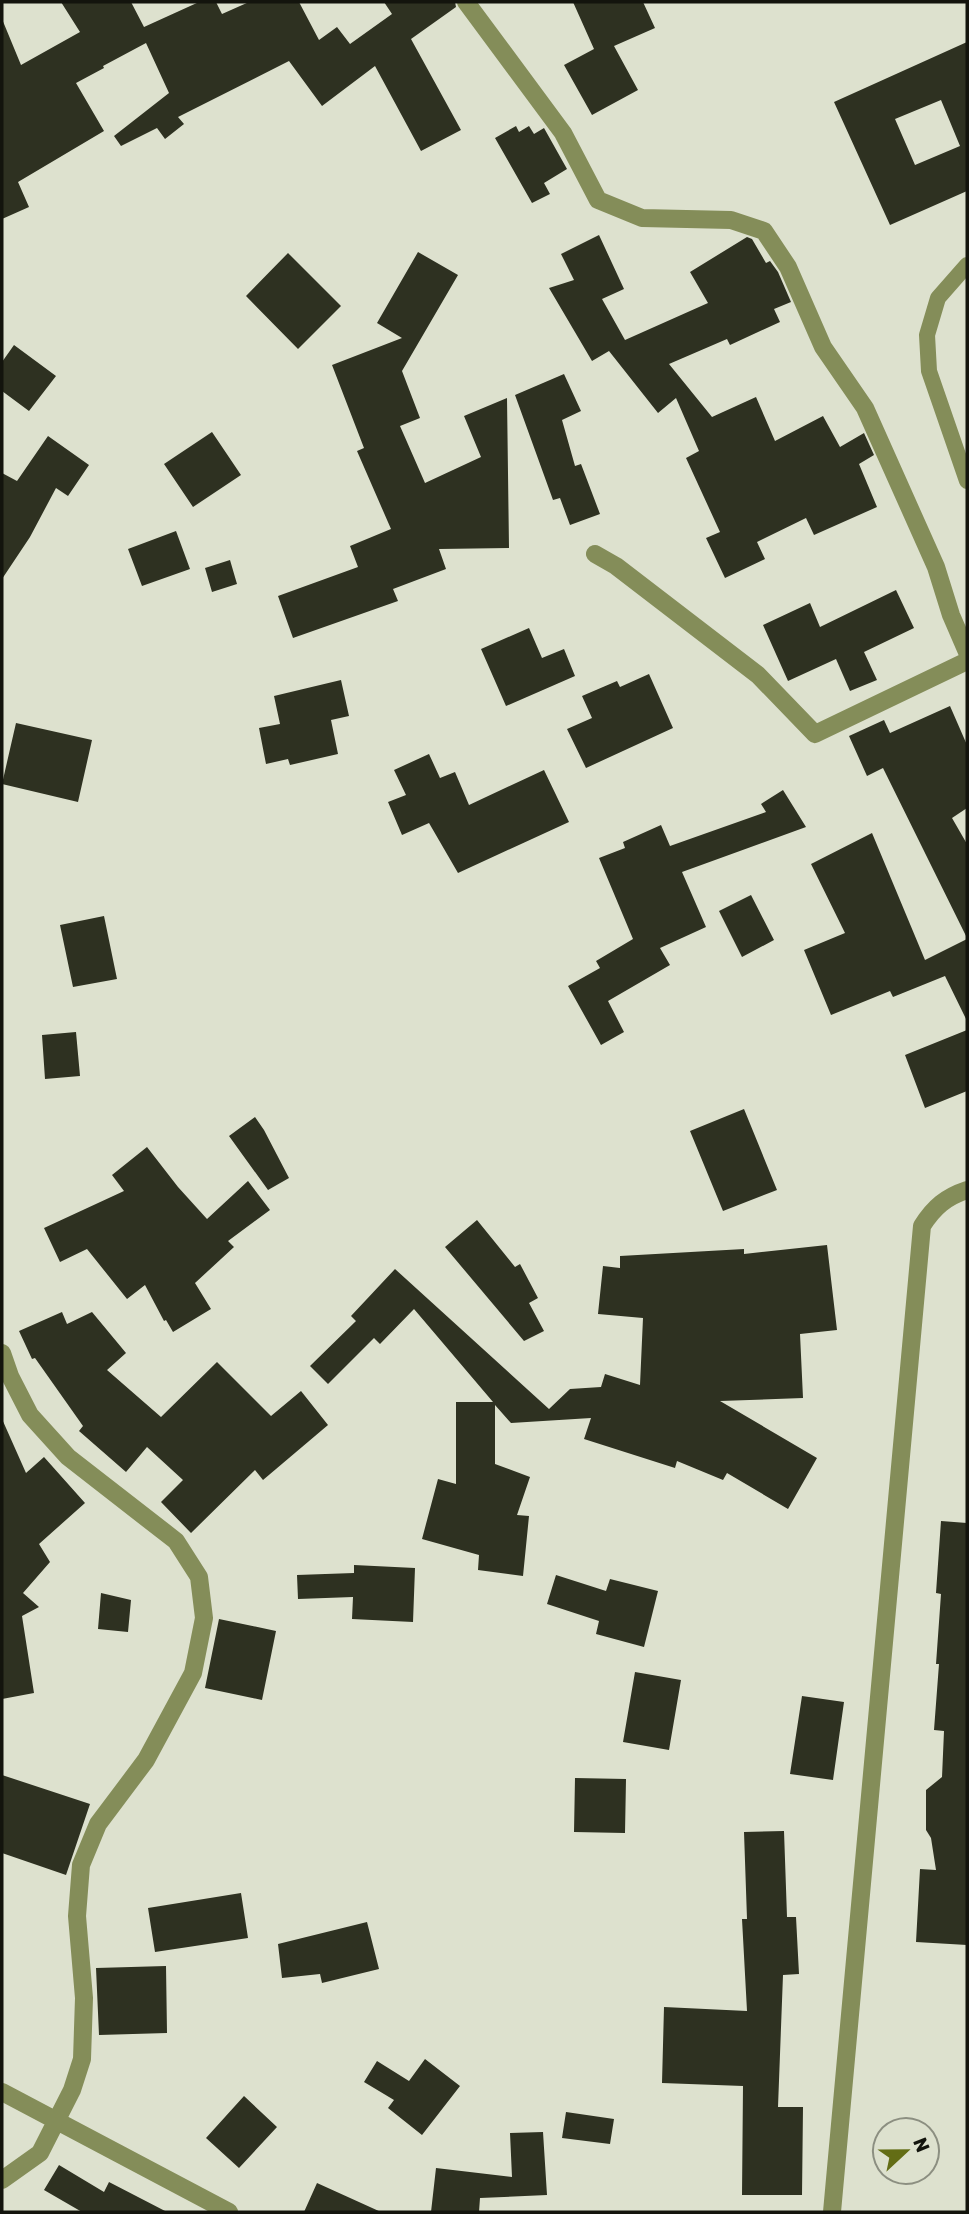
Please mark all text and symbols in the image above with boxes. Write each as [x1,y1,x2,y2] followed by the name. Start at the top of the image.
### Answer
[871,2116,941,2186] north arrow
[908,2134,935,2155] text: N

